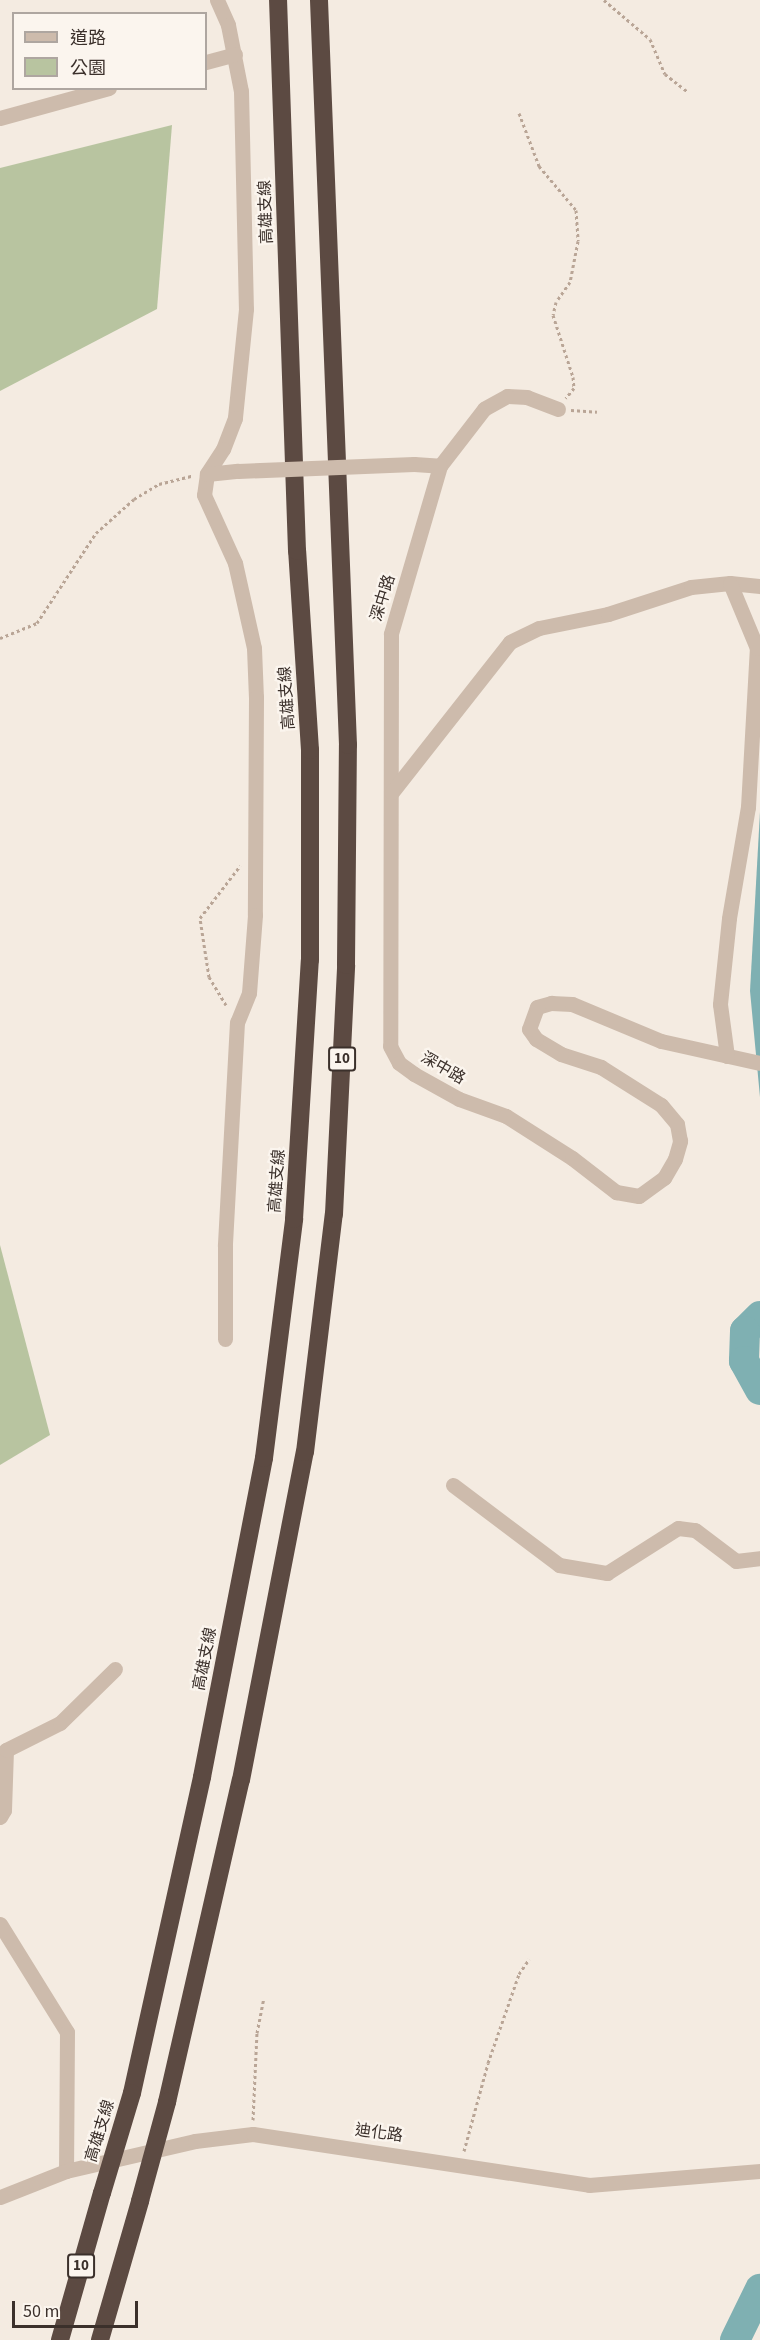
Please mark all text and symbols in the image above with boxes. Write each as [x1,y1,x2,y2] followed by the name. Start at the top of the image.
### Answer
[12,12,207,90] legend
[70,26,106,51] text: 道路
[70,56,106,81] text: 公園
[255,180,277,244] street label: 高雄支線
[367,572,399,624] street label: 深中路
[275,665,299,731] street label: 高雄支線
[327,1047,357,1071] road number: 10
[417,1048,469,1088] street label: 深中路
[265,1148,289,1214] street label: 高雄支線
[189,1626,221,1692] street label: 高雄支線
[81,2098,119,2164] street label: 高雄支線
[354,2120,404,2146] street label: 迪化路
[66,2254,96,2278] road number: 10
[15,2289,141,2327] scale bar
[23,2299,59,2324] text: 50 m

